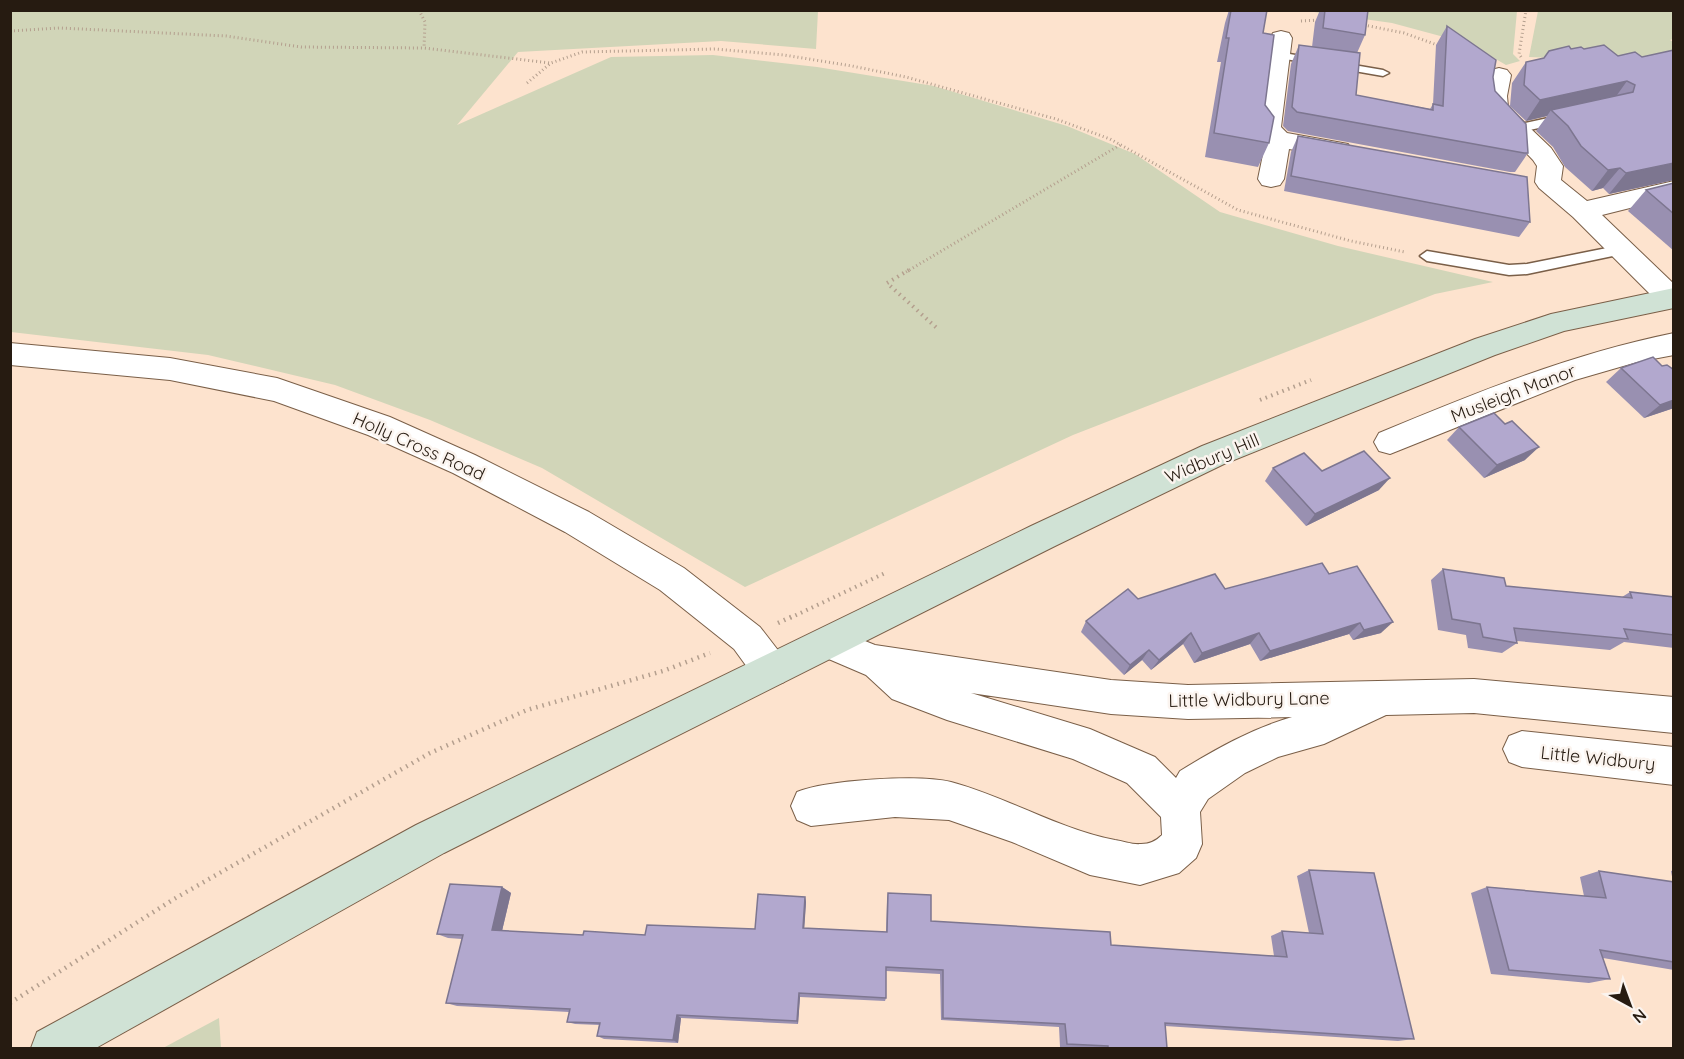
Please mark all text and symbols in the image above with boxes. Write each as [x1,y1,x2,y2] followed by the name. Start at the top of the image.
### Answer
[1447,359,1579,427] street label: Musleigh Manor
[349,406,489,486] street label: Holly Cross Road
[1161,428,1263,488] street label: Widbury Hill
[1168,686,1330,712] street label: Little Widbury Lane
[1540,741,1656,775] street label: Little Widbury
[1600,975,1660,1035] north arrow
[1629,1005,1651,1028] text: N

